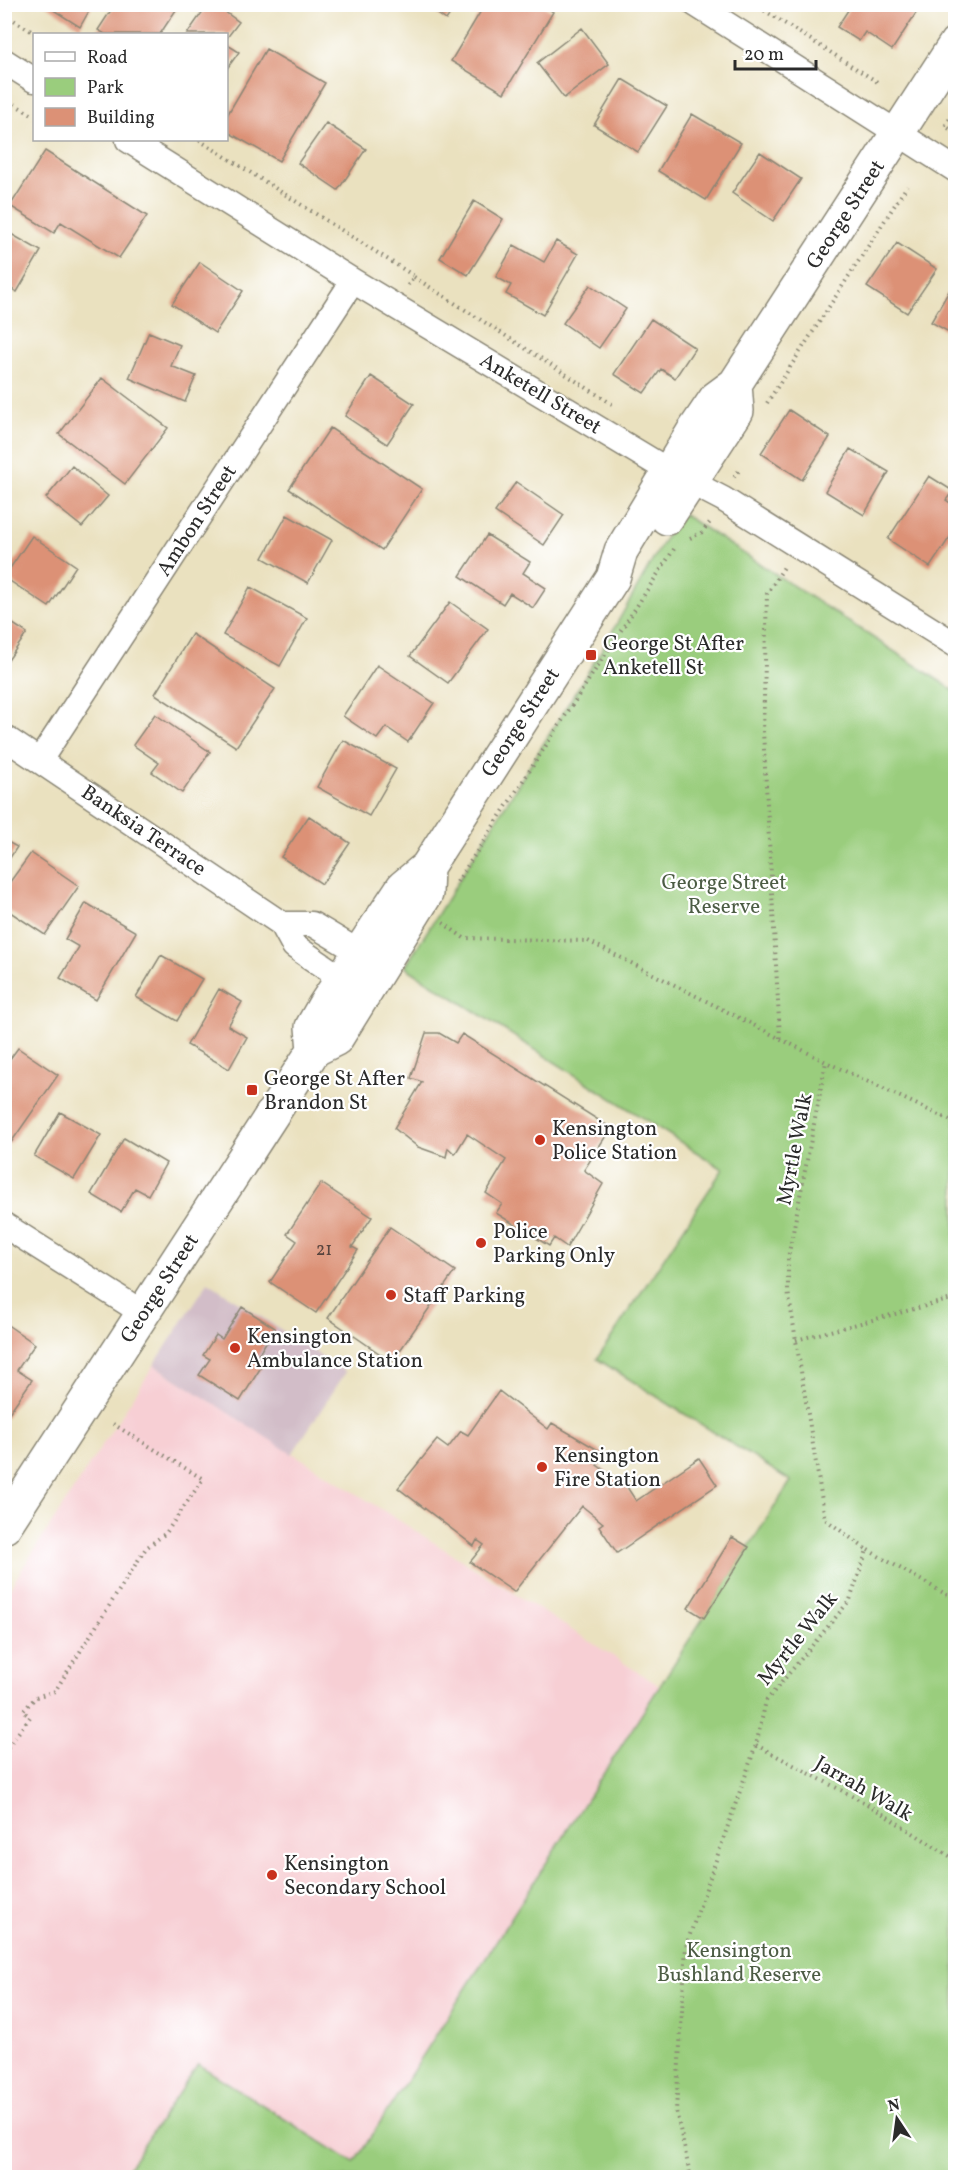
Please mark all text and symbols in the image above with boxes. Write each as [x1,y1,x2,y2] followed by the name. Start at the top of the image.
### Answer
[33,33,228,141] legend
[735,33,816,71] scale bar
[744,43,784,68] text: 20 m
[87,46,128,71] text: Road
[87,76,124,101] text: Park
[87,106,155,131] text: Building
[800,154,893,275] street label: George Street
[474,346,607,442] street label: Anketell Street
[150,459,244,582] street label: Ambon Street
[603,630,744,683] place label: George St After Anketell St
[584,648,598,662] marker: George St After Anketell St
[475,662,568,783] street label: George Street
[75,779,211,884] street label: Banksia Terrace
[661,869,787,922] park label: George Street Reserve
[264,1065,405,1118] place label: George St After Brandon St
[245,1083,259,1097] marker: George St After Brandon St
[770,1090,821,1208] street label: Myrtle Walk
[552,1115,677,1168] place label: Kensington Police Station
[533,1133,547,1147] marker: Kensington Police Station
[493,1218,616,1271] place label: Police Parking Only
[114,1228,207,1349] street label: George Street
[474,1236,488,1250] marker: Police Parking Only
[316,1238,332,1263] house number: 21
[403,1282,525,1311] place label: Staff Parking
[384,1288,398,1302] marker: Staff Parking
[247,1323,423,1376] place label: Kensington Ambulance Station
[228,1341,242,1355] marker: Kensington Ambulance Station
[554,1442,661,1495] place label: Kensington Fire Station
[535,1460,549,1474] marker: Kensington Fire Station
[751,1585,846,1692] street label: Myrtle Walk
[809,1749,918,1829] street label: Jarrah Walk
[284,1850,446,1903] place label: Kensington Secondary School
[265,1868,279,1882] marker: Kensington Secondary School
[657,1937,821,1990] park label: Kensington Bushland Reserve
[867,2089,927,2149] north arrow
[886,2094,903,2118] text: N

